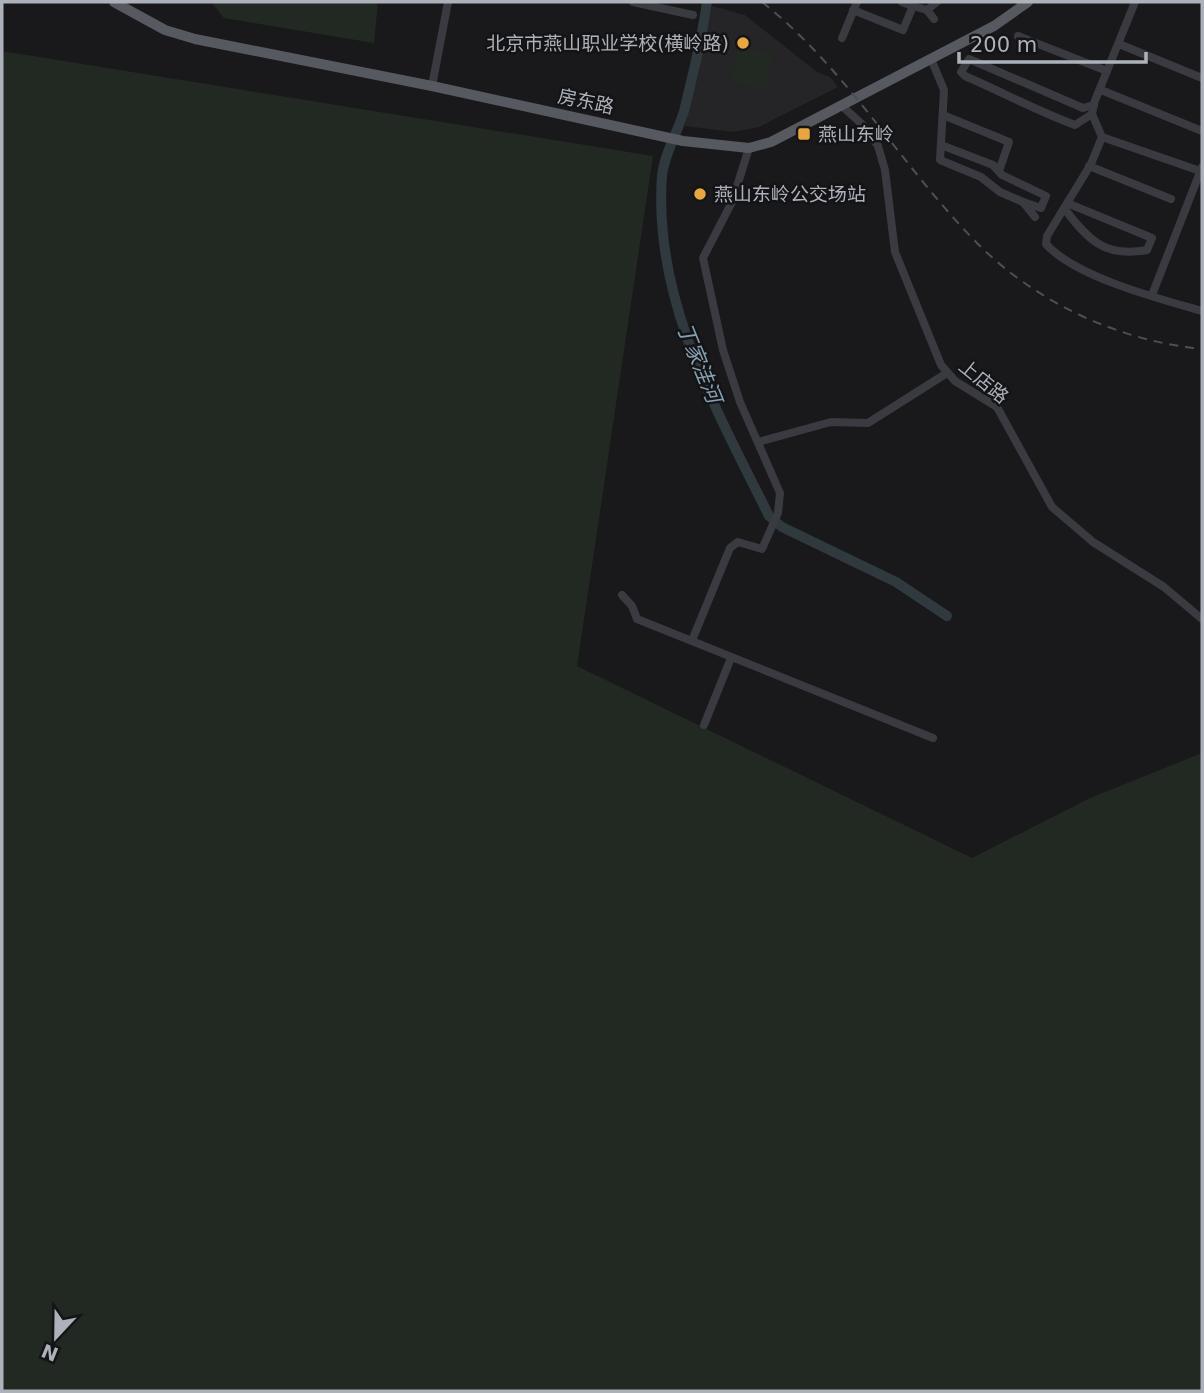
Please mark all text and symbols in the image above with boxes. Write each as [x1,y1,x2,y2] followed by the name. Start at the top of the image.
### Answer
[959,21,1146,65] scale bar
[486,32,729,54] place label: 北京市燕山职业学校(横岭路)
[970,33,1037,57] text: 200 m
[735,35,751,51] marker: 北京市燕山职业学校(横岭路)
[556,84,616,118] street label: 房东路
[818,123,894,145] place label: 燕山东岭
[796,126,812,142] marker: 燕山东岭
[714,183,866,205] place label: 燕山东岭公交场站
[692,186,708,202] marker: 燕山东岭公交场站
[672,320,727,410] water label: 丁家洼河
[955,355,1013,407] street label: 上店路
[21,1302,91,1372] north arrow
[38,1340,61,1366] text: N

